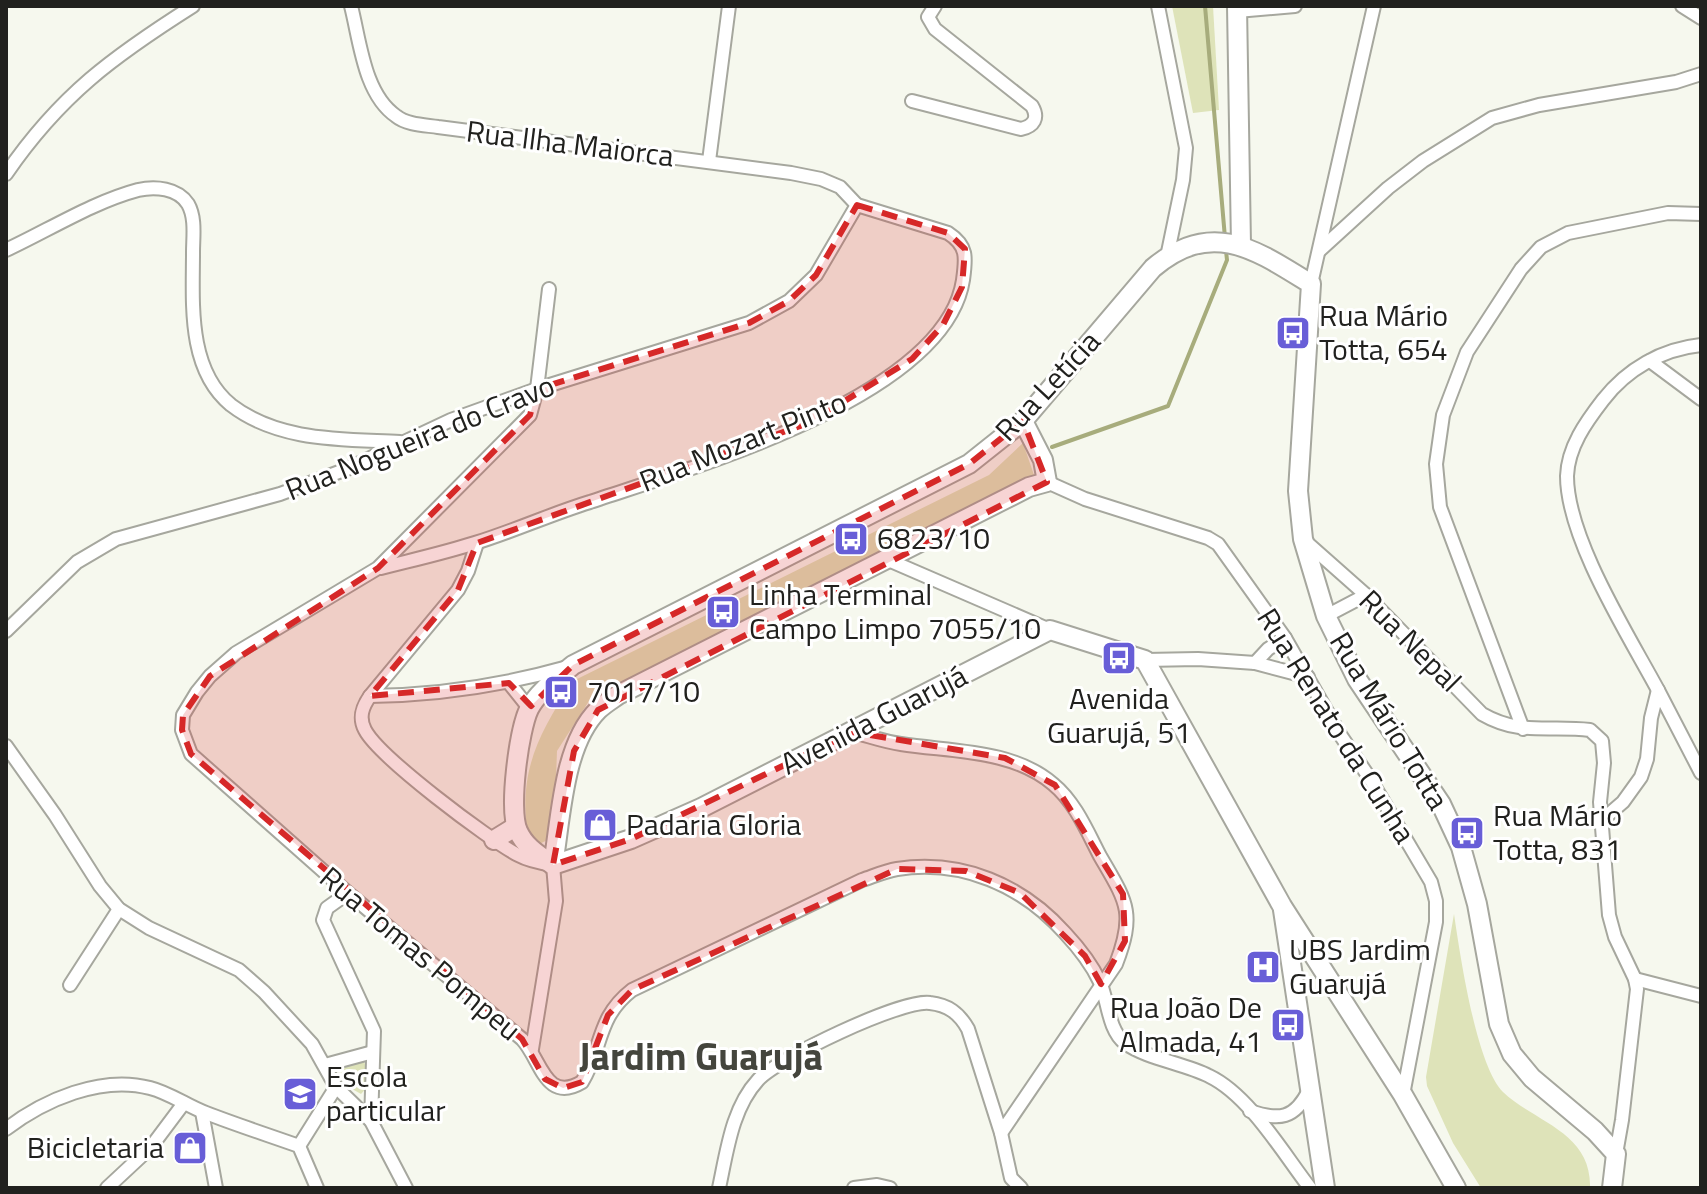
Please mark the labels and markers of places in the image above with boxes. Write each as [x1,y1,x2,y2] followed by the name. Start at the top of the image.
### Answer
[1319,292,1448,372] place label: Rua Mário Totta, 654
[1274,314,1312,352] bus stop icon: Rua Mário Totta, 654
[877,515,990,561] place label: 6823/10
[832,520,870,558] bus stop icon: 6823/10
[749,571,1041,651] place label: Linha Terminal Campo Limpo 7055/10
[704,593,742,631] bus stop icon: Linha Terminal Campo Limpo 7055/10
[1100,639,1138,677] bus stop icon: Avenida Guarujá, 51
[587,668,700,714] place label: 7017/10
[542,673,580,711] bus stop icon: 7017/10
[1047,675,1191,755] place label: Avenida Guarujá, 51
[1493,792,1622,872] place label: Rua Mário Totta, 831
[626,801,801,847] place label: Padaria Gloria
[581,806,619,844] shop icon: Padaria Gloria
[1448,814,1486,852] bus stop icon: Rua Mário Totta, 831
[1289,926,1431,1006] place label: UBS Jardim Guarujá
[1244,948,1282,986] hospital icon: UBS Jardim Guarujá
[1110,984,1262,1064] place label: Rua João De Almada, 41
[1269,1006,1307,1044] bus stop icon: Rua João De Almada, 41
[326,1053,446,1133] place label: Escola particular
[281,1075,319,1113] school or university icon: Escola particular
[27,1124,164,1170] place label: Bicicletaria
[171,1129,209,1167] shop icon: Bicicletaria

